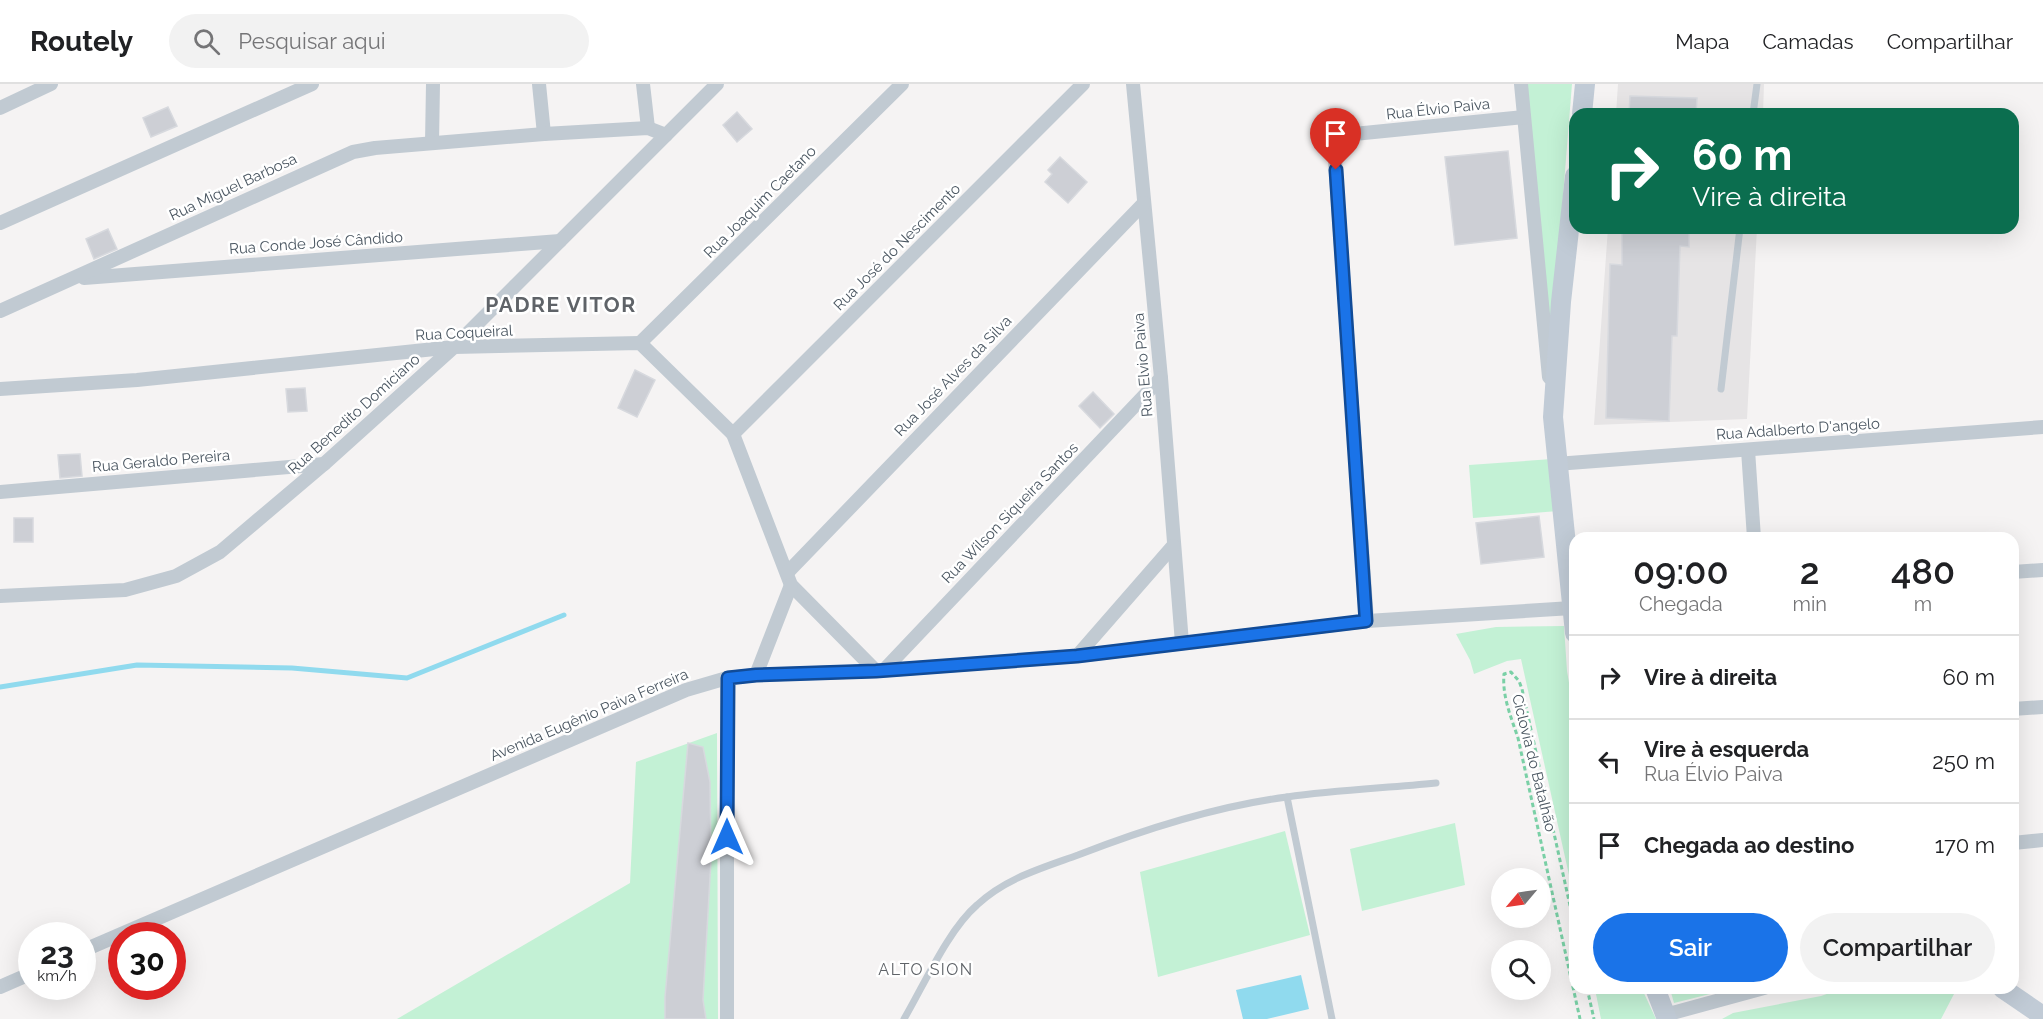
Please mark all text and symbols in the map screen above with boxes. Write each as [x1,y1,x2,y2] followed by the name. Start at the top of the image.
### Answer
[169,14,589,68] search box
[30,25,133,58] text: Routely
[190,25,223,58] icon: search
[238,28,386,54] text: Pesquisar aqui
[1675,29,1729,54] text: Mapa
[1762,29,1854,54] text: Camadas
[1887,29,2013,54] text: Compartilhar
[1385,95,1491,123] street label: Rua Élvio Paiva
[1310,108,1361,170] pin
[1319,117,1352,150] icon: arrive
[1692,131,1792,180] text: 60 m
[1593,132,1671,210] icon: right
[700,142,820,262] street label: Rua Joaquim Caetano
[166,150,300,224] street label: Rua Miguel Barbosa
[830,180,964,314] street label: Rua José do Nescimento
[1692,181,1847,212] text: Vire à direita
[229,228,404,258] street label: Rua Conde José Cândido
[485,292,637,317] district label: PADRE VITOR
[891,312,1015,440] street label: Rua José Alves da Silva
[1129,312,1157,418] street label: Rua Elvio Paiva
[415,321,514,345] street label: Rua Coqueiral
[284,350,424,478] street label: Rua Benedito Domiciano
[1715,414,1881,444] street label: Rua Adalberto D'angelo
[938,439,1082,587] street label: Rua Wilson Siqueira Santos
[91,446,231,476] street label: Rua Geraldo Pereira
[1633,550,1729,592] text: 09:00
[1800,550,1820,592] text: 2
[1891,550,1955,592] text: 480
[1639,592,1723,616] text: Chegada
[1793,592,1827,616] text: min
[1914,592,1932,616] text: m
[1593,661,1626,694] icon: right
[1644,664,1777,690] text: Vire à direita
[1942,664,1995,690] text: 60 m
[487,665,691,765] street label: Avenida Eugênio Paiva Ferreira
[1508,692,1560,834] street label: Ciclovia do Batalhão
[1644,736,1809,762] text: Vire à esquerda
[1593,745,1626,778] icon: left
[1932,748,1995,774] text: 250 m
[1644,762,1783,786] text: Rua Élvio Paiva
[695,805,759,869] position arrow
[1593,829,1626,862] icon: arrive
[1644,832,1854,858] text: Chegada ao destino
[1935,832,1995,858] text: 170 m
[1491,868,1551,928] north arrow
[1491,868,1551,1000] map controls
[1593,913,1788,982] button: Sair
[1800,913,1995,982] button: Compartilhar
[108,922,186,1000] speed limit sign: 30
[40,936,74,971] text: 23
[1491,940,1551,1000] button: search
[878,960,974,979] district label: ALTO SION
[37,967,77,985] text: km/h

